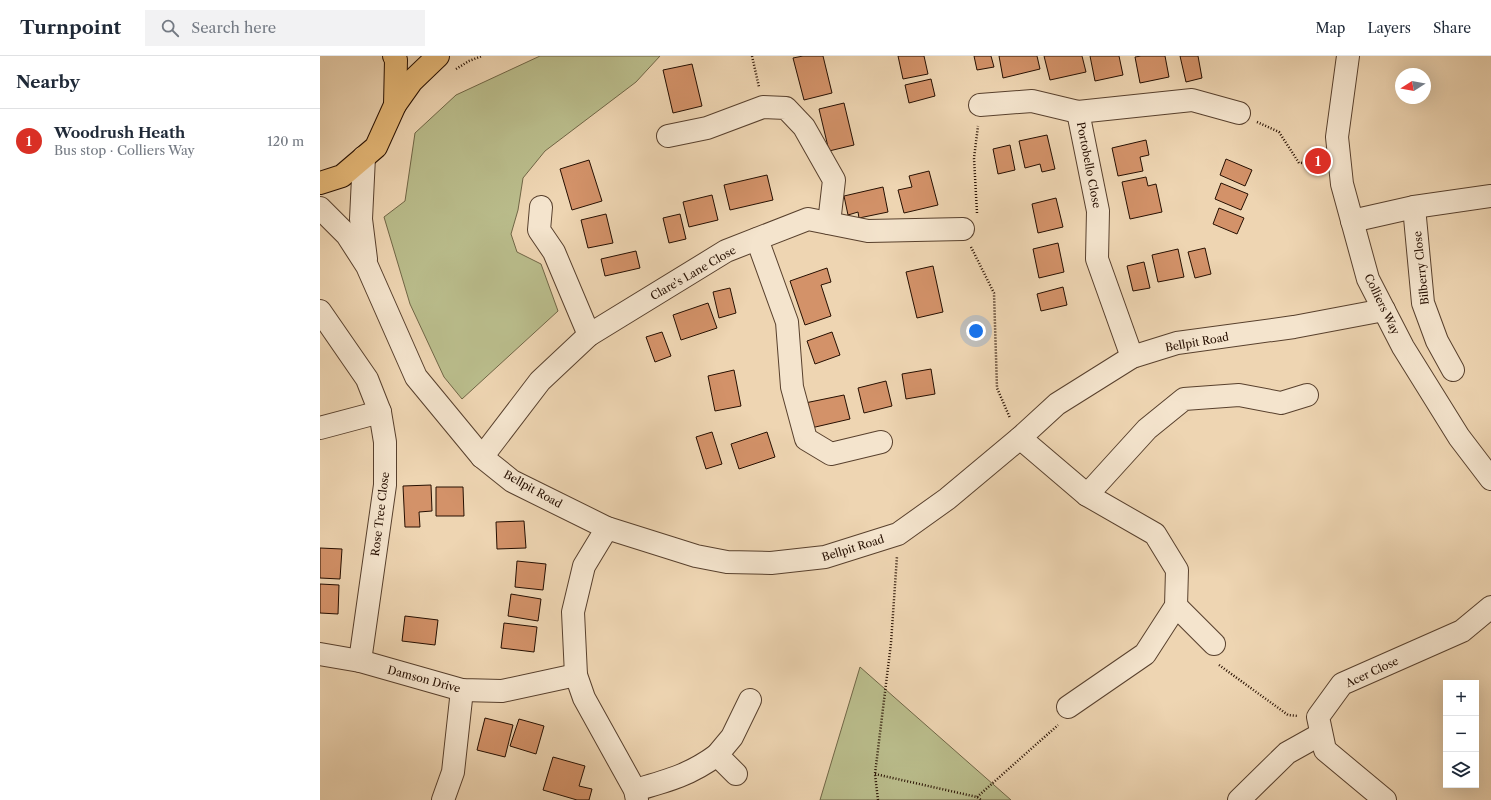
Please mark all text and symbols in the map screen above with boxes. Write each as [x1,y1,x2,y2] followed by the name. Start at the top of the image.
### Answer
[145,10,425,46] search box
[20,16,121,39] text: Turnpoint
[159,17,181,39] icon: search
[191,18,276,37] text: Search here
[1315,19,1345,37] text: Map
[1367,19,1411,37] text: Layers
[1433,19,1471,37] text: Share
[1395,68,1431,104] north arrow
[16,72,80,92] text: Nearby
[1074,121,1104,209] street label: Portobello Close
[54,123,185,142] text: Woodrush Heath
[26,133,32,149] text: 1
[267,133,304,149] text: 120 m
[54,142,195,158] text: Bus stop · Colliers Way
[1305,146,1331,176] pin: 1
[1410,230,1432,306] street label: Bilberry Close
[648,243,738,303] street label: Clare's Lane Close
[1361,271,1403,337] street label: Colliers Way
[966,321,986,341] your location
[1164,329,1230,354] street label: Bellpit Road
[501,467,565,511] street label: Bellpit Road
[368,471,392,557] street label: Rose Tree Close
[820,532,886,564] street label: Bellpit Road
[1342,654,1401,691] street label: Acer Close
[386,663,462,695] street label: Damson Drive
[1443,680,1479,788] map controls
[1443,680,1479,716] button: +
[1443,716,1479,752] button: −
[1443,752,1479,788] button: layers

